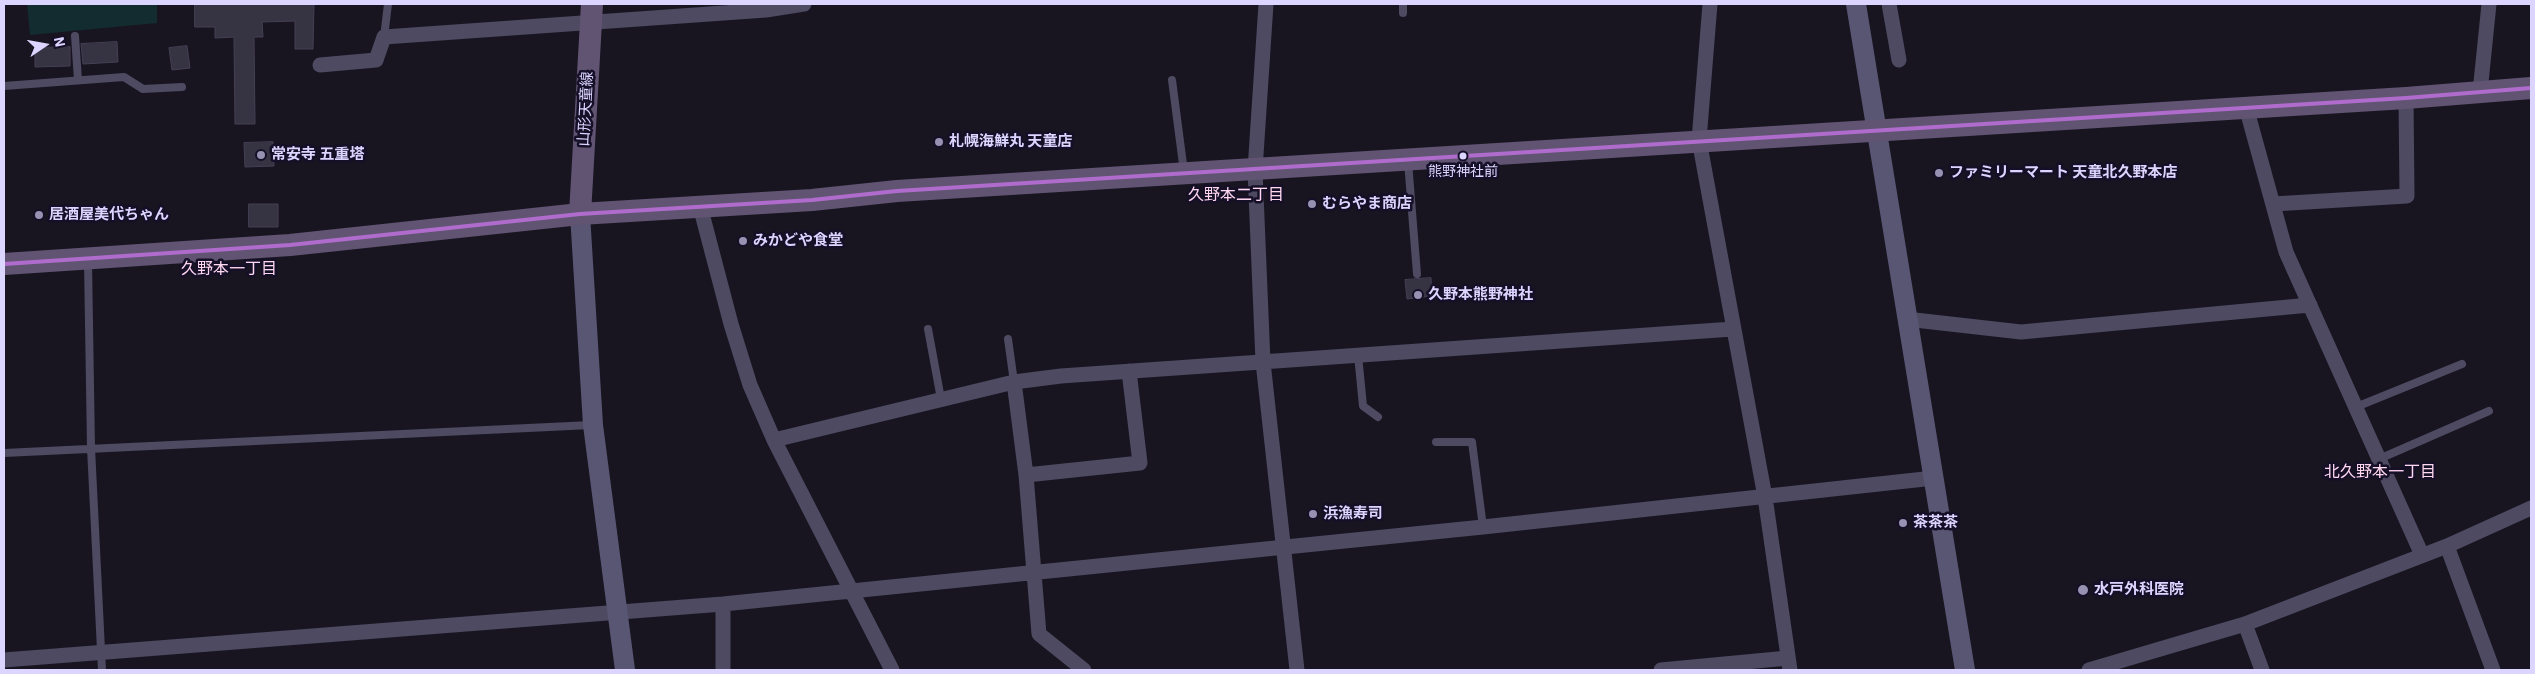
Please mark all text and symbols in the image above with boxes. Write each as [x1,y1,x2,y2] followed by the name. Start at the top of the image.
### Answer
[20,20,70,70] north arrow
[50,35,70,49] text: N
[575,71,597,147] street label: 山形天童線
[949,133,1073,151] place label: 札幌海鮮丸 天童店
[933,136,945,148] marker: 札幌海鮮丸 天童店
[271,146,365,164] place label: 常安寺 五重塔
[255,149,267,161] marker: 常安寺 五重塔
[1458,151,1468,161] marker: 熊野神社前
[1428,164,1498,180] place label: 熊野神社前
[1949,164,2178,182] place label: ファミリーマート 天童北久野本店
[1933,167,1945,179] marker: ファミリーマート 天童北久野本店
[1188,185,1284,205] district label: 久野本二丁目
[1322,195,1412,213] place label: むらやま商店
[1306,198,1318,210] marker: むらやま商店
[49,206,169,224] place label: 居酒屋美代ちゃん
[33,209,45,221] marker: 居酒屋美代ちゃん
[753,232,843,250] place label: みかどや食堂
[737,235,749,247] marker: みかどや食堂
[181,259,277,279] district label: 久野本一丁目
[1428,286,1533,304] place label: 久野本熊野神社
[1412,289,1424,301] marker: 久野本熊野神社
[2324,462,2436,482] district label: 北久野本一丁目
[1323,505,1383,523] place label: 浜漁寿司
[1307,508,1319,520] marker: 浜漁寿司
[1913,514,1958,532] place label: 茶茶茶
[1897,517,1909,529] marker: 茶茶茶
[2094,581,2184,599] place label: 水戸外科医院
[2076,583,2090,597] marker: 水戸外科医院

